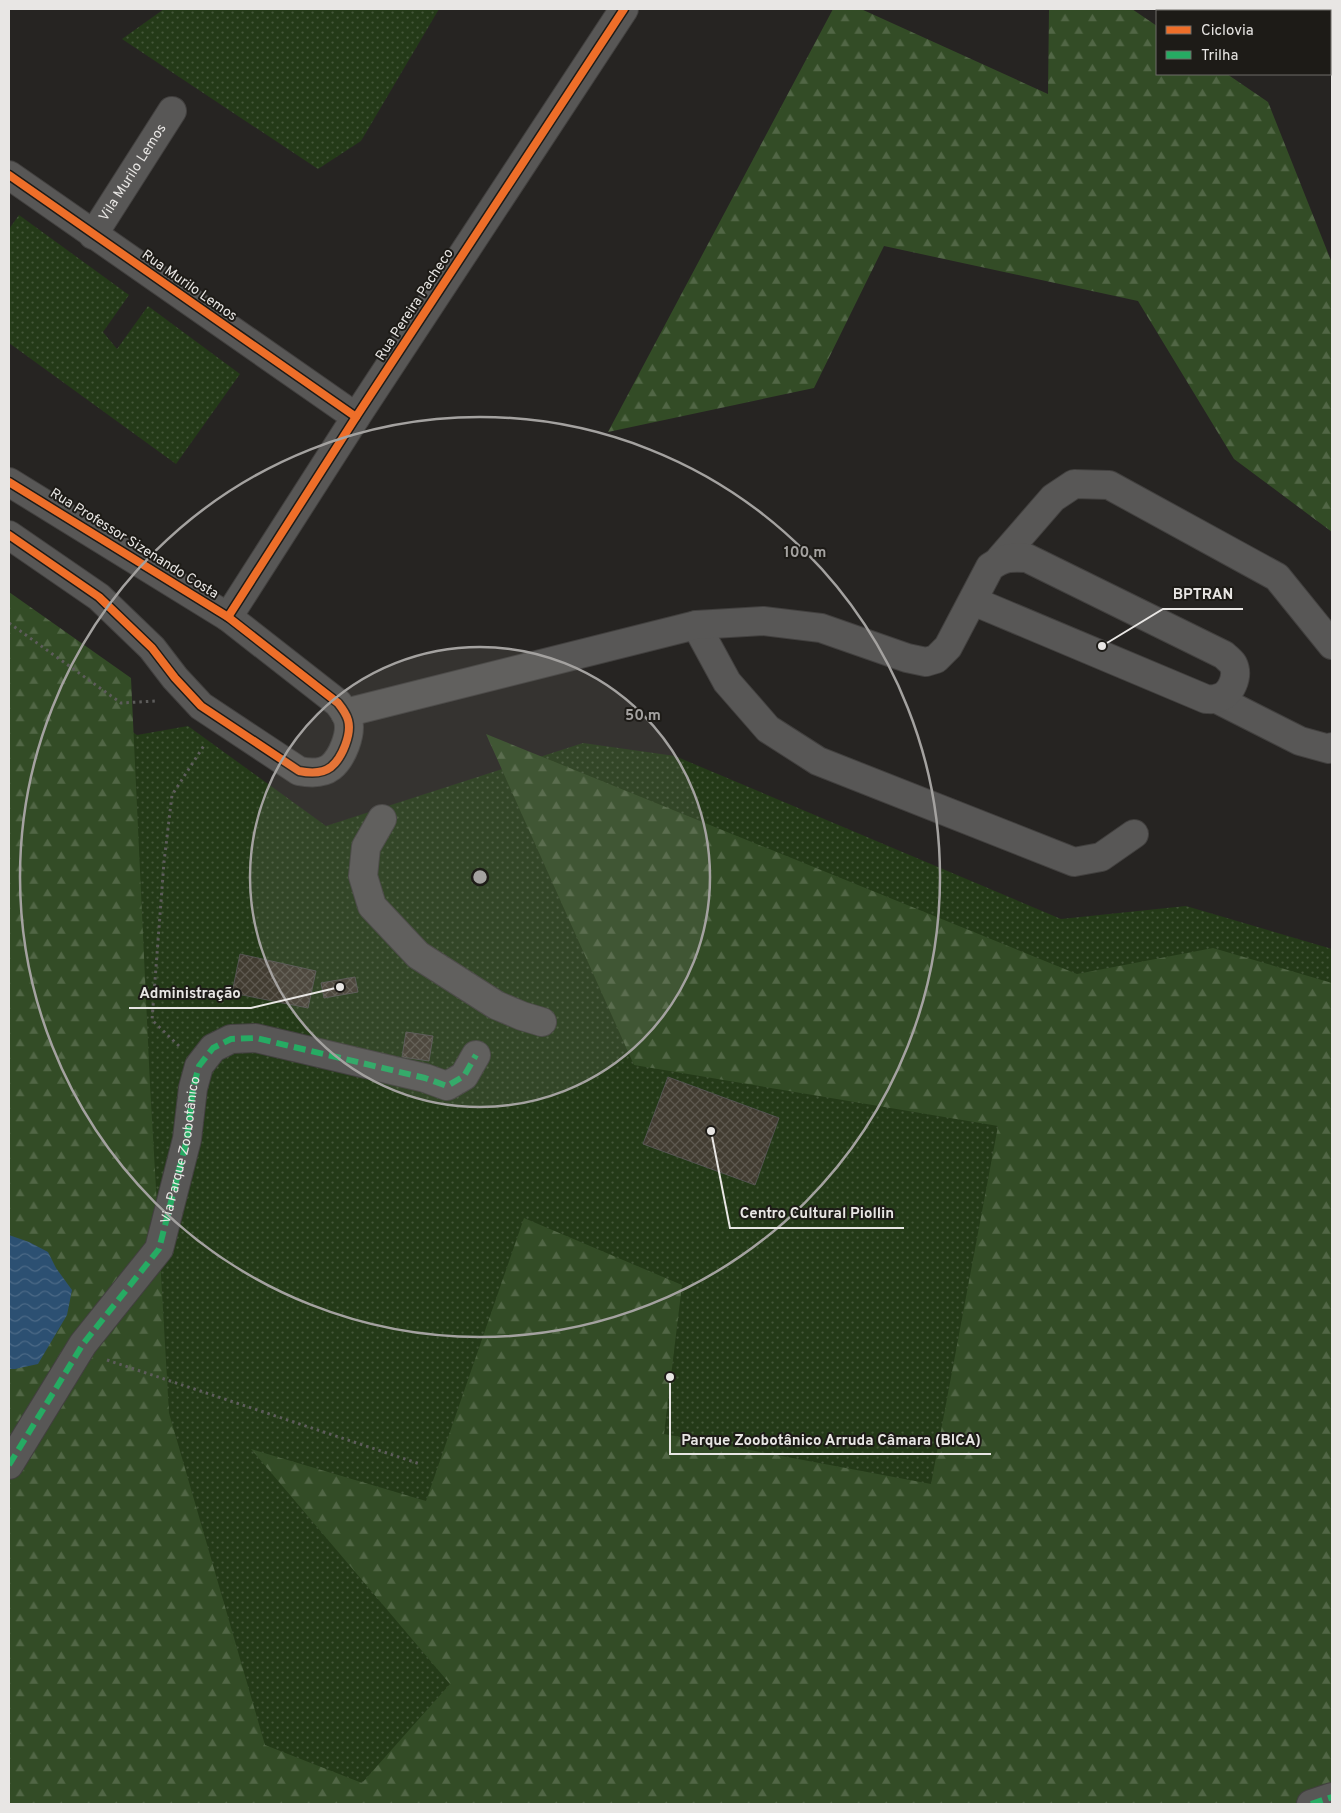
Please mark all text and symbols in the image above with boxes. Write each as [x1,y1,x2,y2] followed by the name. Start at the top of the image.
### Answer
[1156,10,1331,75] legend
[1201,22,1254,41] text: Ciclovia
[1201,47,1238,66] text: Trilha
[96,121,170,224] street label: Vila Murilo Lemos
[372,246,458,364] street label: Rua Pereira Pacheco
[138,247,240,325] street label: Rua Murilo Lemos
[47,485,221,603] street label: Rua Professor Sizenando Costa
[784,544,826,563] text: 100 m
[1163,579,1243,609] callout: BPTRAN
[1173,586,1233,605] text: BPTRAN
[625,707,661,726] text: 50 m
[471,868,489,886] centre of rings
[129,978,251,1008] callout: Administração
[139,985,241,1004] text: Administração
[157,1074,204,1226] street label: Via Parque Zoobotânico
[730,1198,904,1228] callout: Centro Cultural Piollin
[740,1205,894,1224] text: Centro Cultural Piollin
[670,1424,991,1454] callout: Parque Zoobotânico Arruda Câmara (BICA)
[681,1432,981,1451] text: Parque Zoobotânico Arruda Câmara (BICA)

